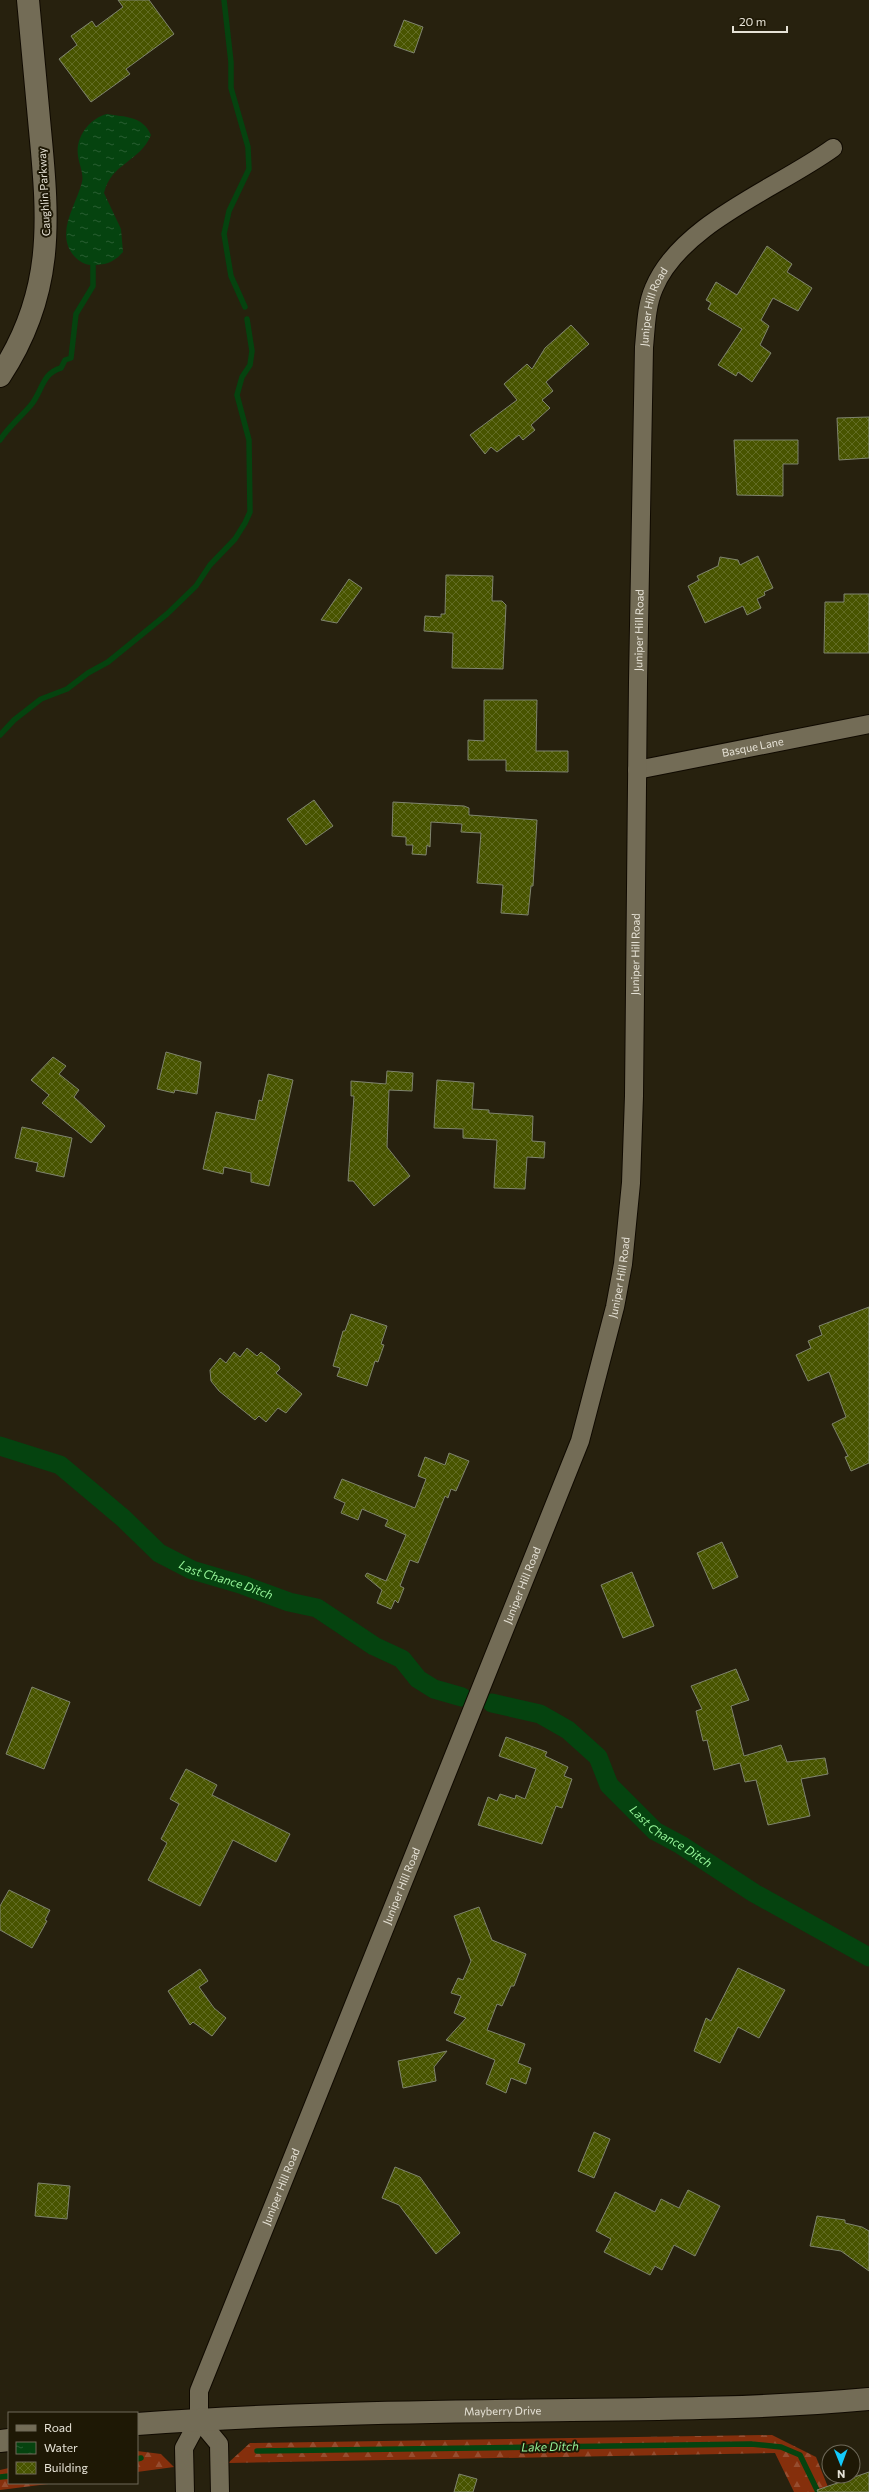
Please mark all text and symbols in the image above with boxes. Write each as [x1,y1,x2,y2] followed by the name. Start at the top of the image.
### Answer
[733,8,787,34] scale bar
[739,14,766,28] text: 20 m
[35,147,52,237] street label: Caughlin Parkway
[637,264,670,347] street label: Juniper Hill Road
[631,589,646,671] street label: Juniper Hill Road
[721,734,785,759] street label: Basque Lane
[628,913,642,995] street label: Juniper Hill Road
[605,1236,632,1319] street label: Juniper Hill Road
[500,1545,543,1626] street label: Juniper Hill Road
[177,1557,275,1602] water label: Last Chance Ditch
[627,1802,715,1870] water label: Last Chance Ditch
[380,1846,422,1927] street label: Juniper Hill Road
[259,2146,302,2227] street label: Juniper Hill Road
[464,2403,542,2417] street label: Mayberry Drive
[8,2412,138,2484] legend
[44,2420,72,2434] text: Road
[521,2438,579,2454] water label: Lake Ditch
[44,2440,78,2454] text: Water
[821,2444,861,2484] north arrow
[44,2460,88,2474] text: Building
[837,2468,845,2481] text: N

